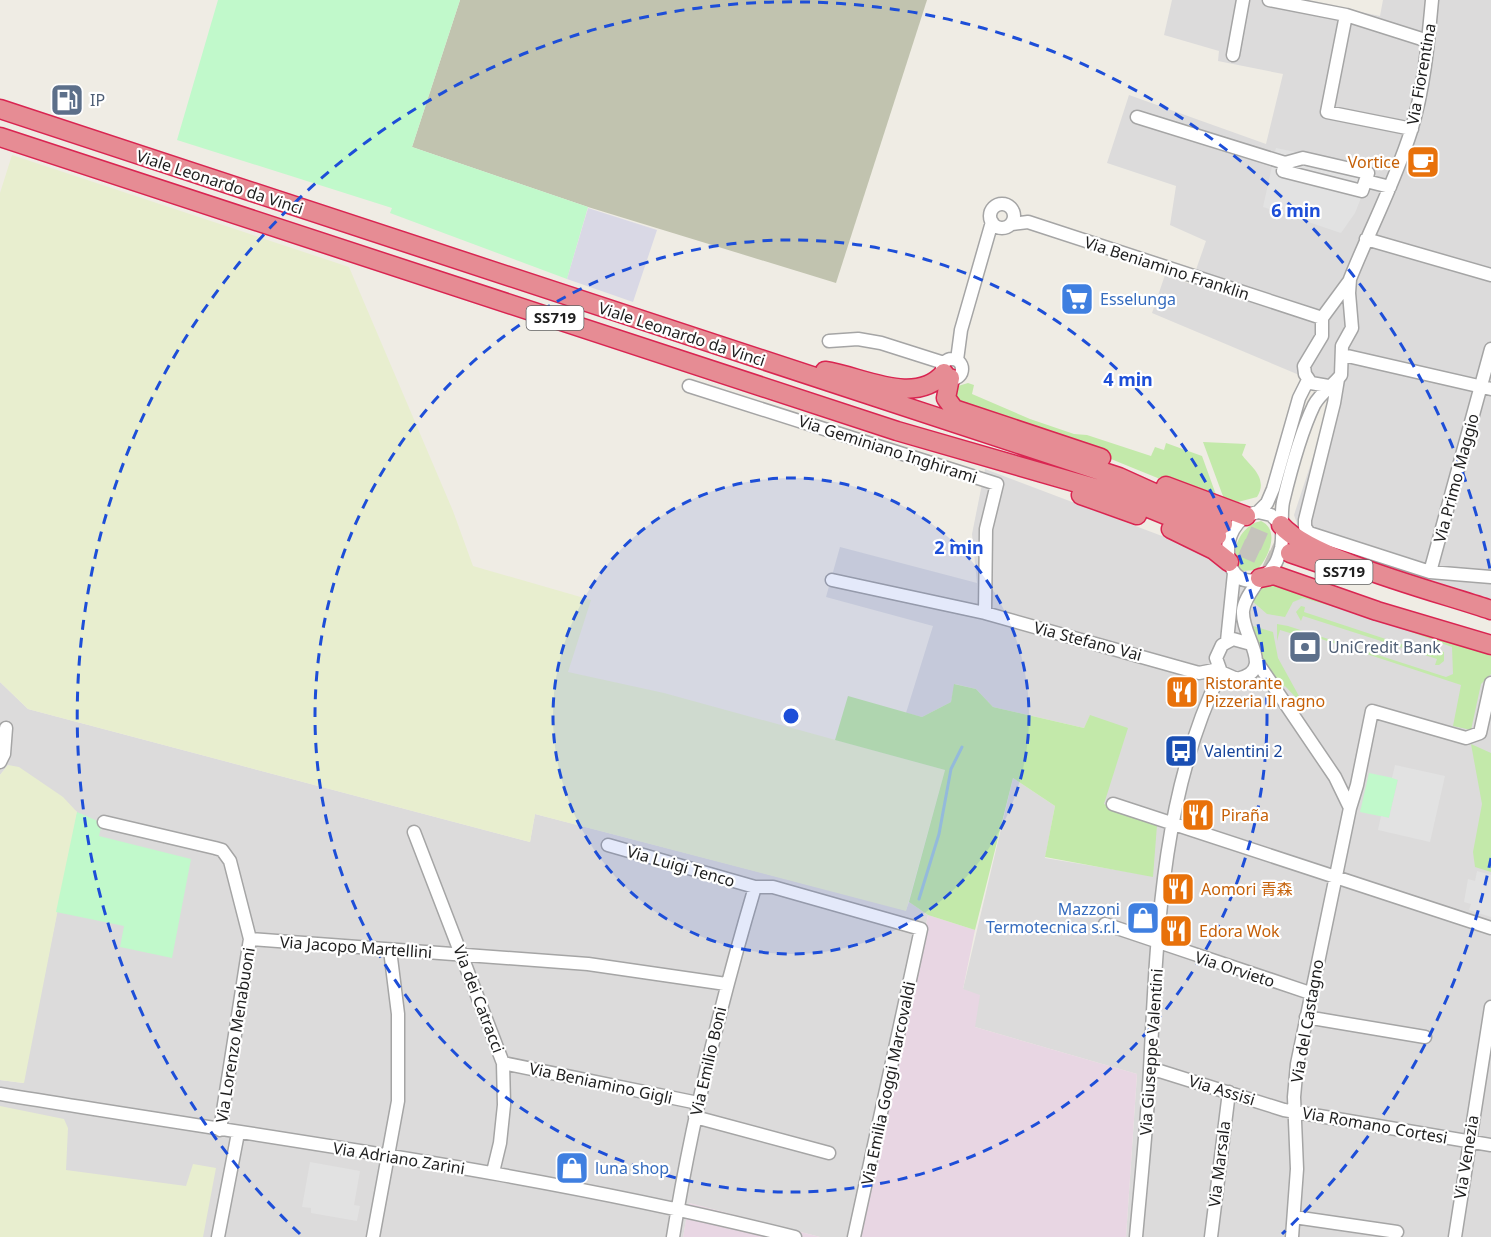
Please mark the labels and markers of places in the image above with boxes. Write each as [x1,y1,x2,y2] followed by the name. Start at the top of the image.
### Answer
[49,82,85,118] fuel station icon: IP
[90,89,105,111] place label: IP
[1405,144,1441,180] cafe icon: Vortice
[1348,151,1400,173] place label: Vortice
[1059,281,1095,317] supermarket icon: Esselunga
[1100,288,1176,310] place label: Esselunga
[1287,629,1323,665] bank icon: UniCredit Bank
[1328,636,1441,658] place label: UniCredit Bank
[1205,672,1325,712] place label: Ristorante Pizzeria Il ragno
[1164,674,1200,710] restaurant icon: Ristorante Pizzeria Il ragno
[781,706,801,726] centre of rings
[1163,733,1199,769] bus stop icon: Valentini 2
[1204,740,1283,762] place label: Valentini 2
[1180,797,1216,833] restaurant icon: Piraña
[1221,804,1269,826] place label: Piraña
[1160,871,1196,907] restaurant icon: Aomori 青森
[1201,878,1292,900] place label: Aomori 青森
[986,898,1120,938] place label: Mazzoni Termotecnica s.r.l.
[1125,900,1161,936] shop icon: Mazzoni Termotecnica s.r.l.
[1158,913,1194,949] restaurant icon: Edora Wok
[1199,920,1280,942] place label: Edora Wok
[554,1150,590,1186] shop icon: luna shop
[595,1157,669,1179] place label: luna shop

